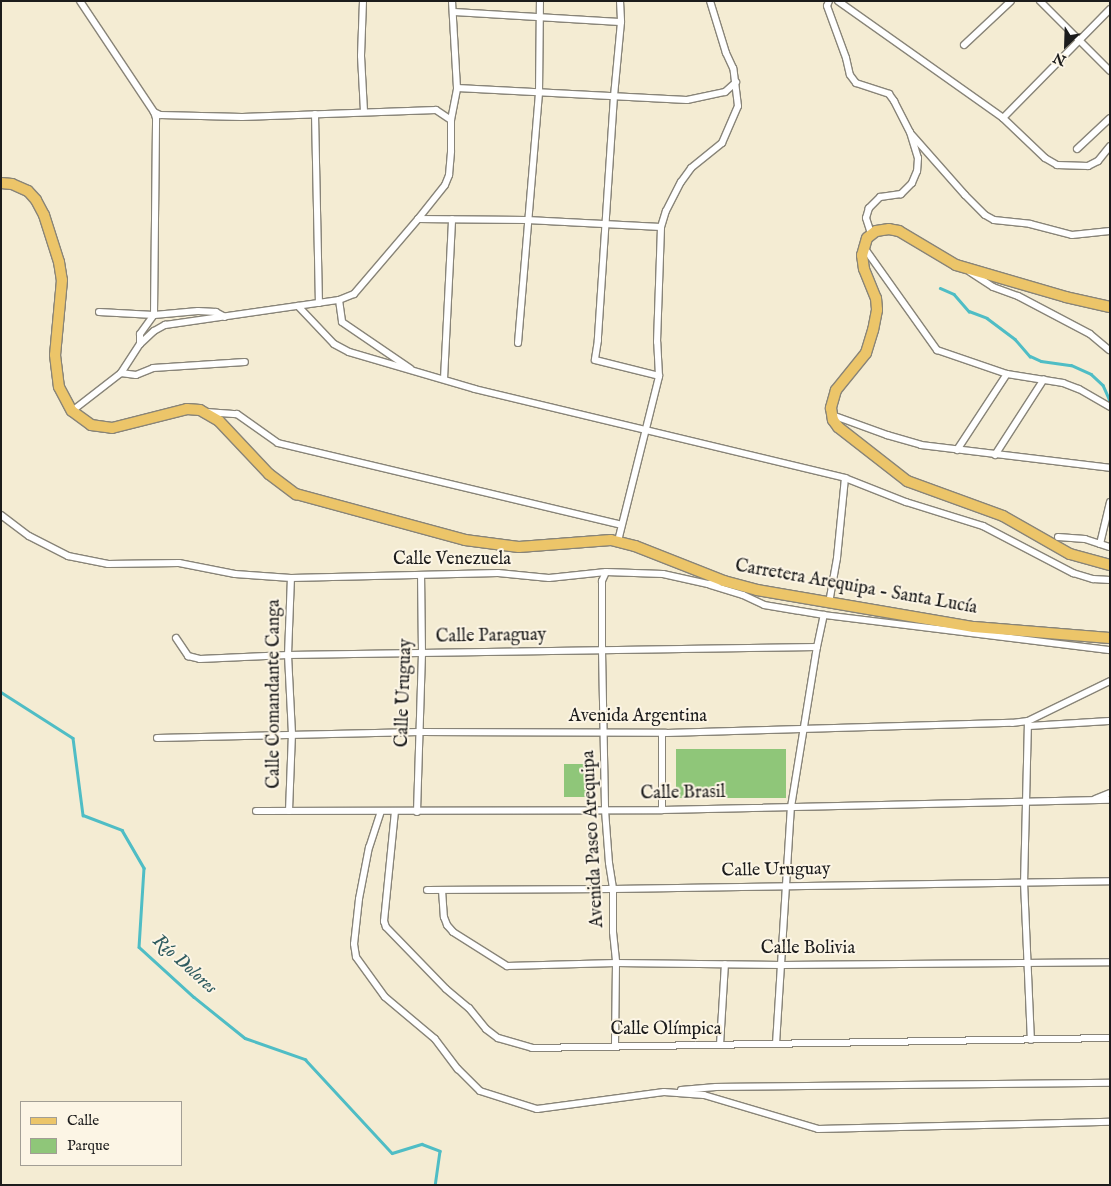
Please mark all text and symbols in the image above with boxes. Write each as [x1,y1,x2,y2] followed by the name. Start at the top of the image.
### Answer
[1041,20,1091,70] north arrow
[1051,48,1069,69] text: N
[393,549,511,571] street label: Calle Venezuela
[733,556,979,620] street label: Carretera Arequipa - Santa Lucía
[264,599,286,789] street label: Calle Comandante Canga
[436,625,546,649] street label: Calle Paraguay
[392,638,418,748] street label: Calle Uruguay
[569,706,707,728] street label: Avenida Argentina
[579,750,609,928] street label: Avenida Paseo Arequipa
[640,782,726,806] street label: Calle Brasil
[721,859,831,883] street label: Calle Uruguay
[147,930,221,1000] water label: Río Dolores
[761,938,855,960] street label: Calle Bolivia
[610,1019,722,1041] street label: Calle Olímpica
[20,1101,182,1166] legend
[67,1111,99,1130] text: Calle
[67,1136,110,1155] text: Parque

